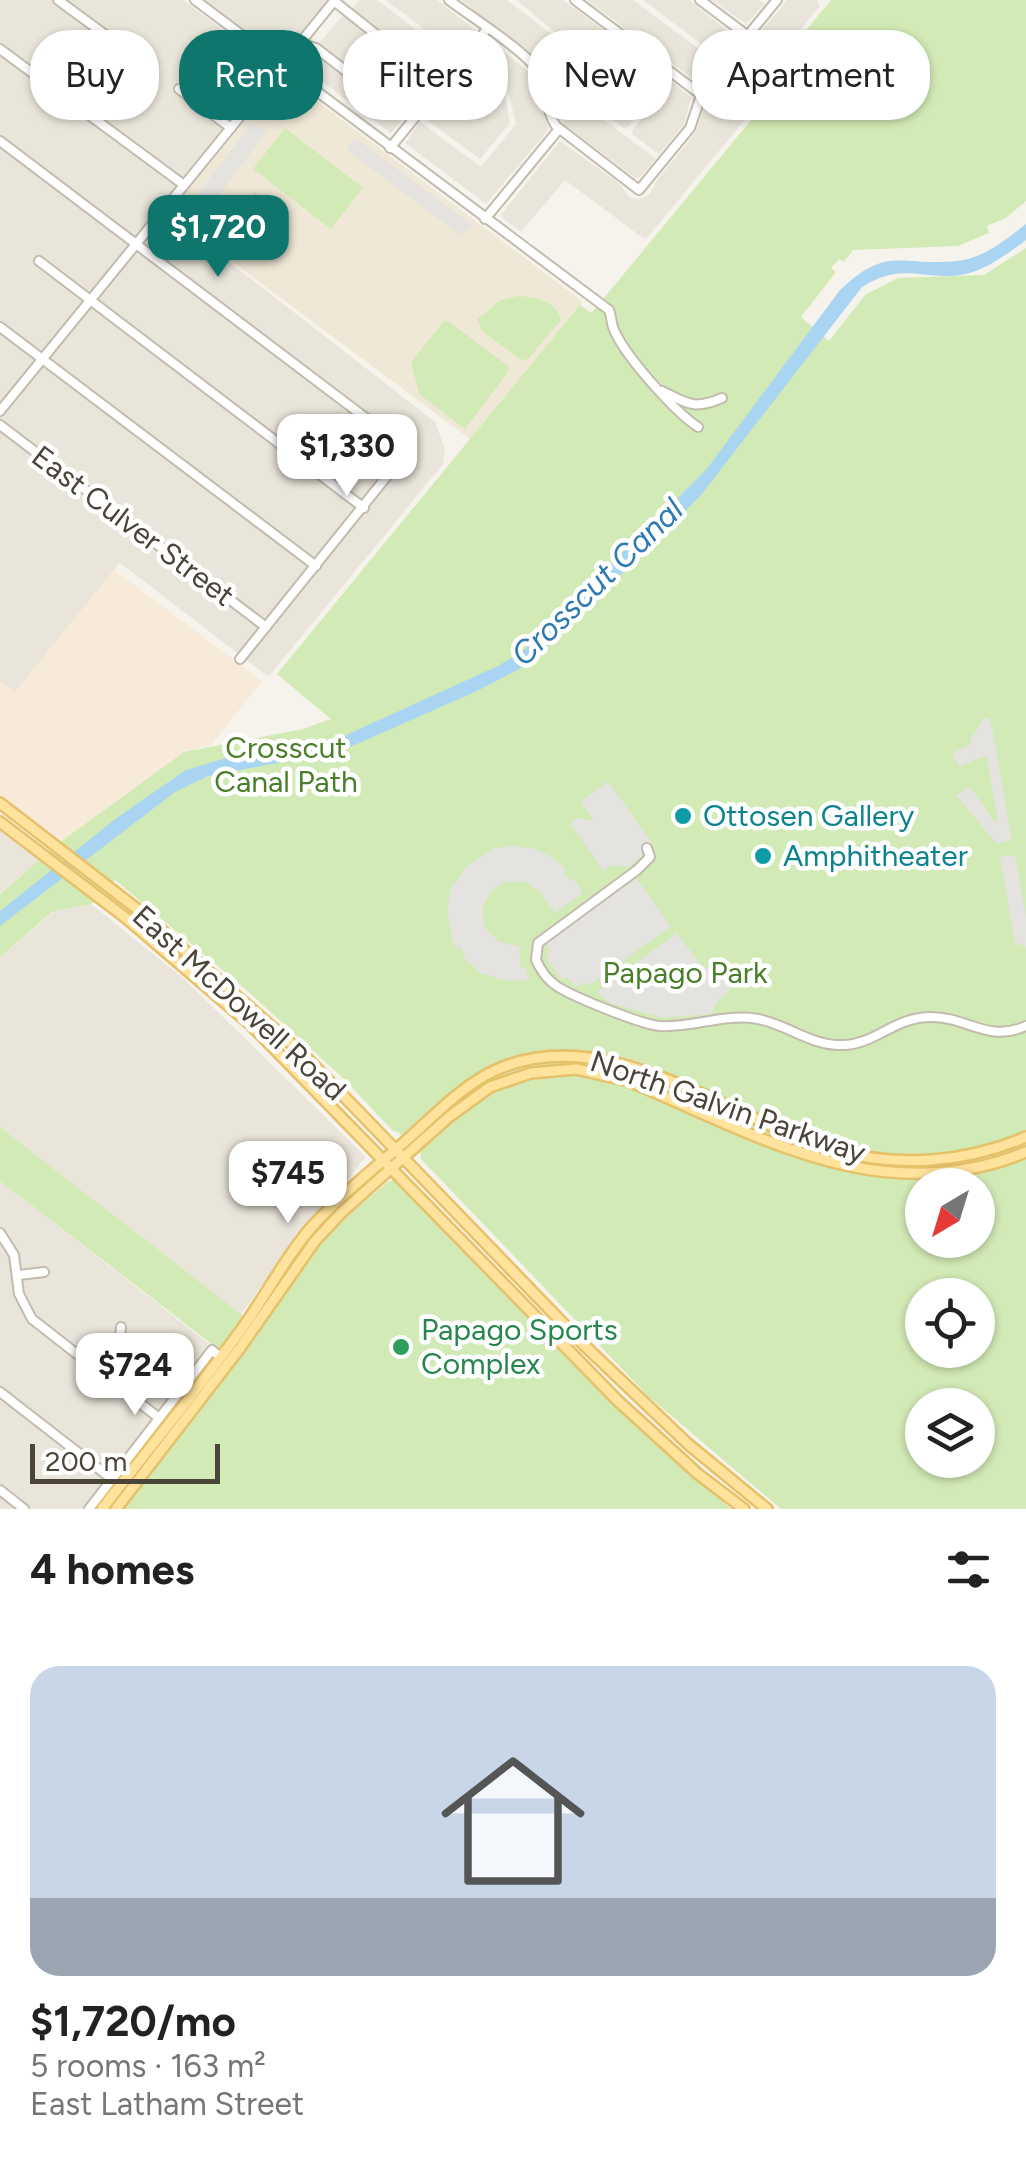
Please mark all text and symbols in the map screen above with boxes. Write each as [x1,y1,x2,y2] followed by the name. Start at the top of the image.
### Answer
[30,30,159,120] chip: Buy
[179,30,323,120] chip: Rent
[343,30,508,120] chip: Filters
[528,30,672,120] chip: New
[692,30,930,120] chip: Apartment
[137,195,299,280] pin: $1,720
[170,208,266,246] text: $1,720
[266,414,428,499] pin: $1,330
[299,427,395,465] text: $1,330
[25,437,242,614] street label: East Culver Street
[503,490,691,673] water label: Crosscut Canal
[214,729,358,800] park label: Crosscut Canal Path
[703,797,915,834] place label: Ottosen Gallery
[672,805,694,827] marker: Ottosen Gallery
[783,837,968,874] place label: Amphitheater
[752,845,774,867] marker: Amphitheater
[125,897,354,1108] street label: East McDowell Road
[603,954,768,991] park label: Papago Park
[586,1042,871,1171] street label: North Galvin Parkway
[229,1141,347,1226] pin: $745
[251,1154,325,1192] text: $745
[905,1168,995,1258] north arrow
[905,1168,995,1478] map controls
[905,1278,995,1368] button: locate
[421,1311,618,1382] place label: Papago Sports Complex
[76,1333,194,1418] pin: $724
[390,1336,412,1358] marker: Papago Sports Complex
[98,1346,172,1384] text: $724
[905,1388,995,1478] button: layers
[30,1439,220,1484] scale bar
[45,1444,127,1478] text: 200 m
[941,1542,996,1597] icon: filters
[30,1544,194,1595] text: 4 homes
[423,1731,603,1911] icon: home
[30,1996,236,2047] text: $1,720/mo
[30,2047,266,2085] text: 5 rooms · 163 m²
[30,2085,304,2123] text: East Latham Street

